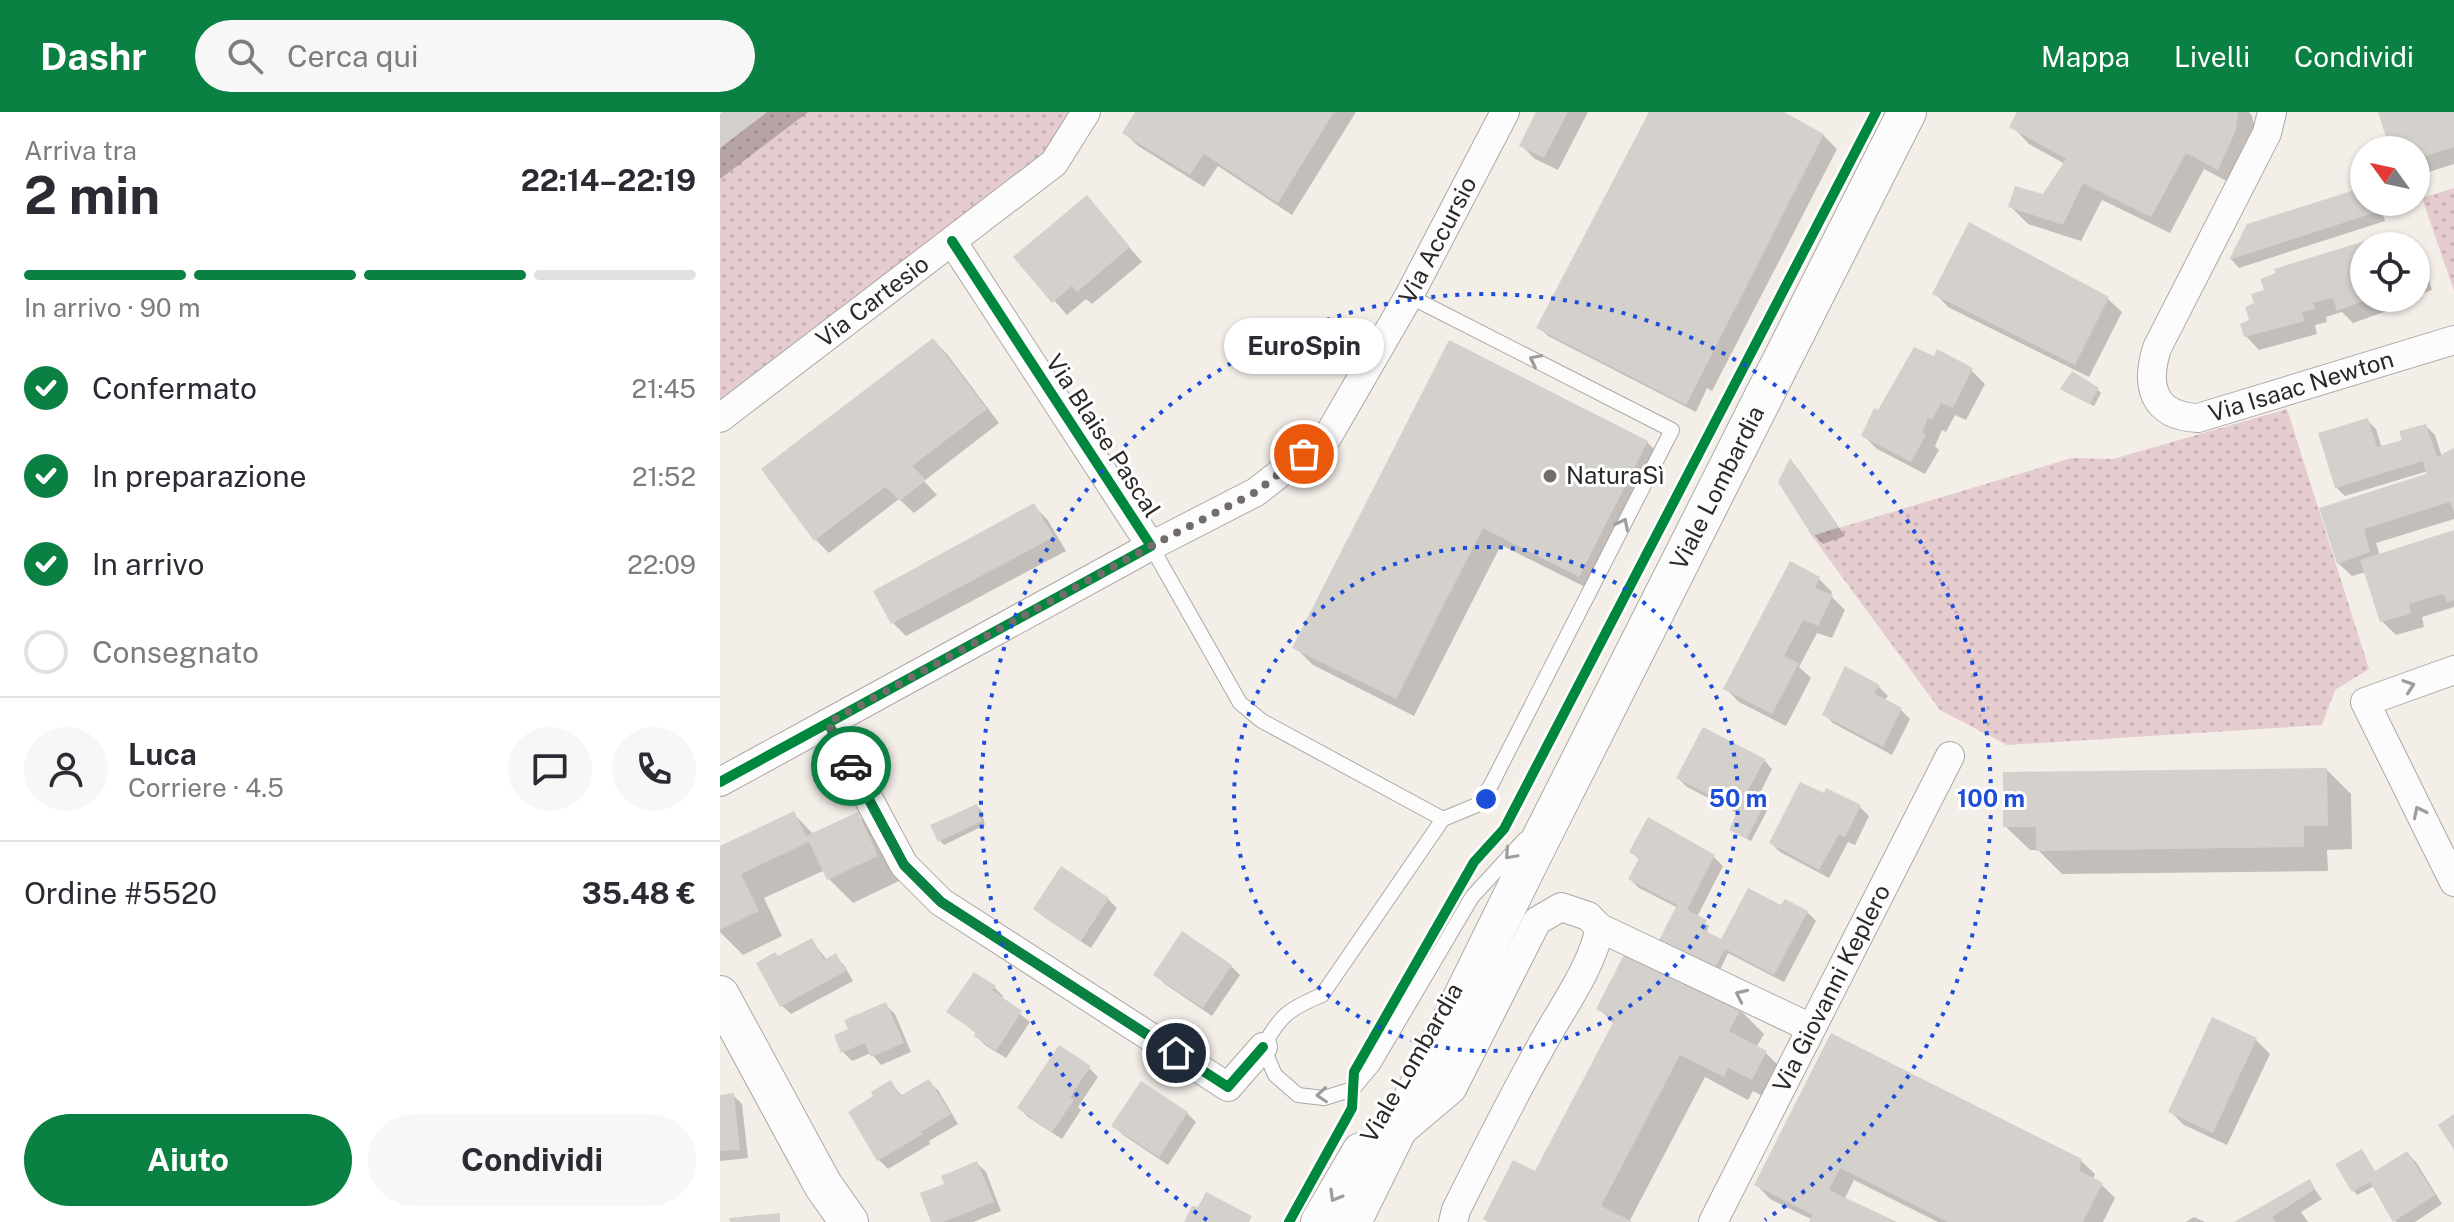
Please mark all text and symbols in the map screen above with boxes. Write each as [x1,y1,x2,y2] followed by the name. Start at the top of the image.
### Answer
[195,20,755,92] search box
[40,34,147,79] text: Dashr
[223,34,267,78] icon: search
[287,38,419,74] text: Cerca qui
[2041,40,2130,73] text: Mappa
[2174,40,2250,73] text: Livelli
[2294,40,2414,73] text: Condividi
[24,135,137,166] text: Arriva tra
[2350,136,2430,216] north arrow
[2350,136,2430,312] map controls
[521,162,696,198] text: 22:14–22:19
[24,165,160,226] text: 2 min
[1393,172,1482,308] street label: Via Accursio
[2350,232,2430,312] button: locate
[810,249,934,353] street label: Via Cartesio
[24,292,200,323] text: In arrivo · 90 m
[1224,318,1384,374] callout: EuroSpin
[1247,330,1361,361] text: EuroSpin
[2205,344,2397,427] street label: Via Isaac Newton
[1041,349,1167,522] street label: Via Blaise Pascal
[1528,354,1543,369] one-way arrow
[24,366,68,410] icon: check
[92,370,257,406] text: Confermato
[631,373,696,404] text: 21:45
[1664,401,1769,574] street label: Viale Lombardia
[1270,420,1338,488] pin
[1282,432,1326,476] icon: bag
[24,454,68,498] icon: check
[92,458,307,494] text: In preparazione
[632,461,696,492] text: 21:52
[1566,461,1664,489] place label: NaturaSì
[1541,467,1559,485] marker: NaturaSì
[1614,518,1629,533] one-way arrow
[24,542,68,586] icon: check
[92,546,204,582] text: In arrivo
[627,549,696,580] text: 22:09
[92,634,259,670] text: Consegnato
[2402,679,2416,696] one-way arrow
[811,726,891,806] courier
[24,727,108,811] button: person
[508,727,592,811] button: chat
[612,727,696,811] button: phone
[128,736,197,772] text: Luca
[829,744,873,788] icon: car
[128,772,284,803] text: Corriere · 4.5
[1709,784,1767,812] text: 50 m
[1957,784,2025,812] text: 100 m
[1472,785,1500,813] centre of rings
[2414,806,2429,821] one-way arrow
[1506,845,1520,860] one-way arrow
[24,875,217,911] text: Ordine #5520
[582,875,696,911] text: 35.48 €
[1766,879,1895,1097] street label: Via Giovanni Keplero
[1354,978,1468,1147] street label: Viale Lombardia
[1734,989,1749,1005] one-way arrow
[1142,1019,1210,1087] pin
[1154,1031,1198,1075] icon: home
[1316,1087,1328,1104] one-way arrow
[24,1114,352,1206] button: Aiuto
[368,1114,696,1206] button: Condividi
[1329,1187,1345,1202] one-way arrow

